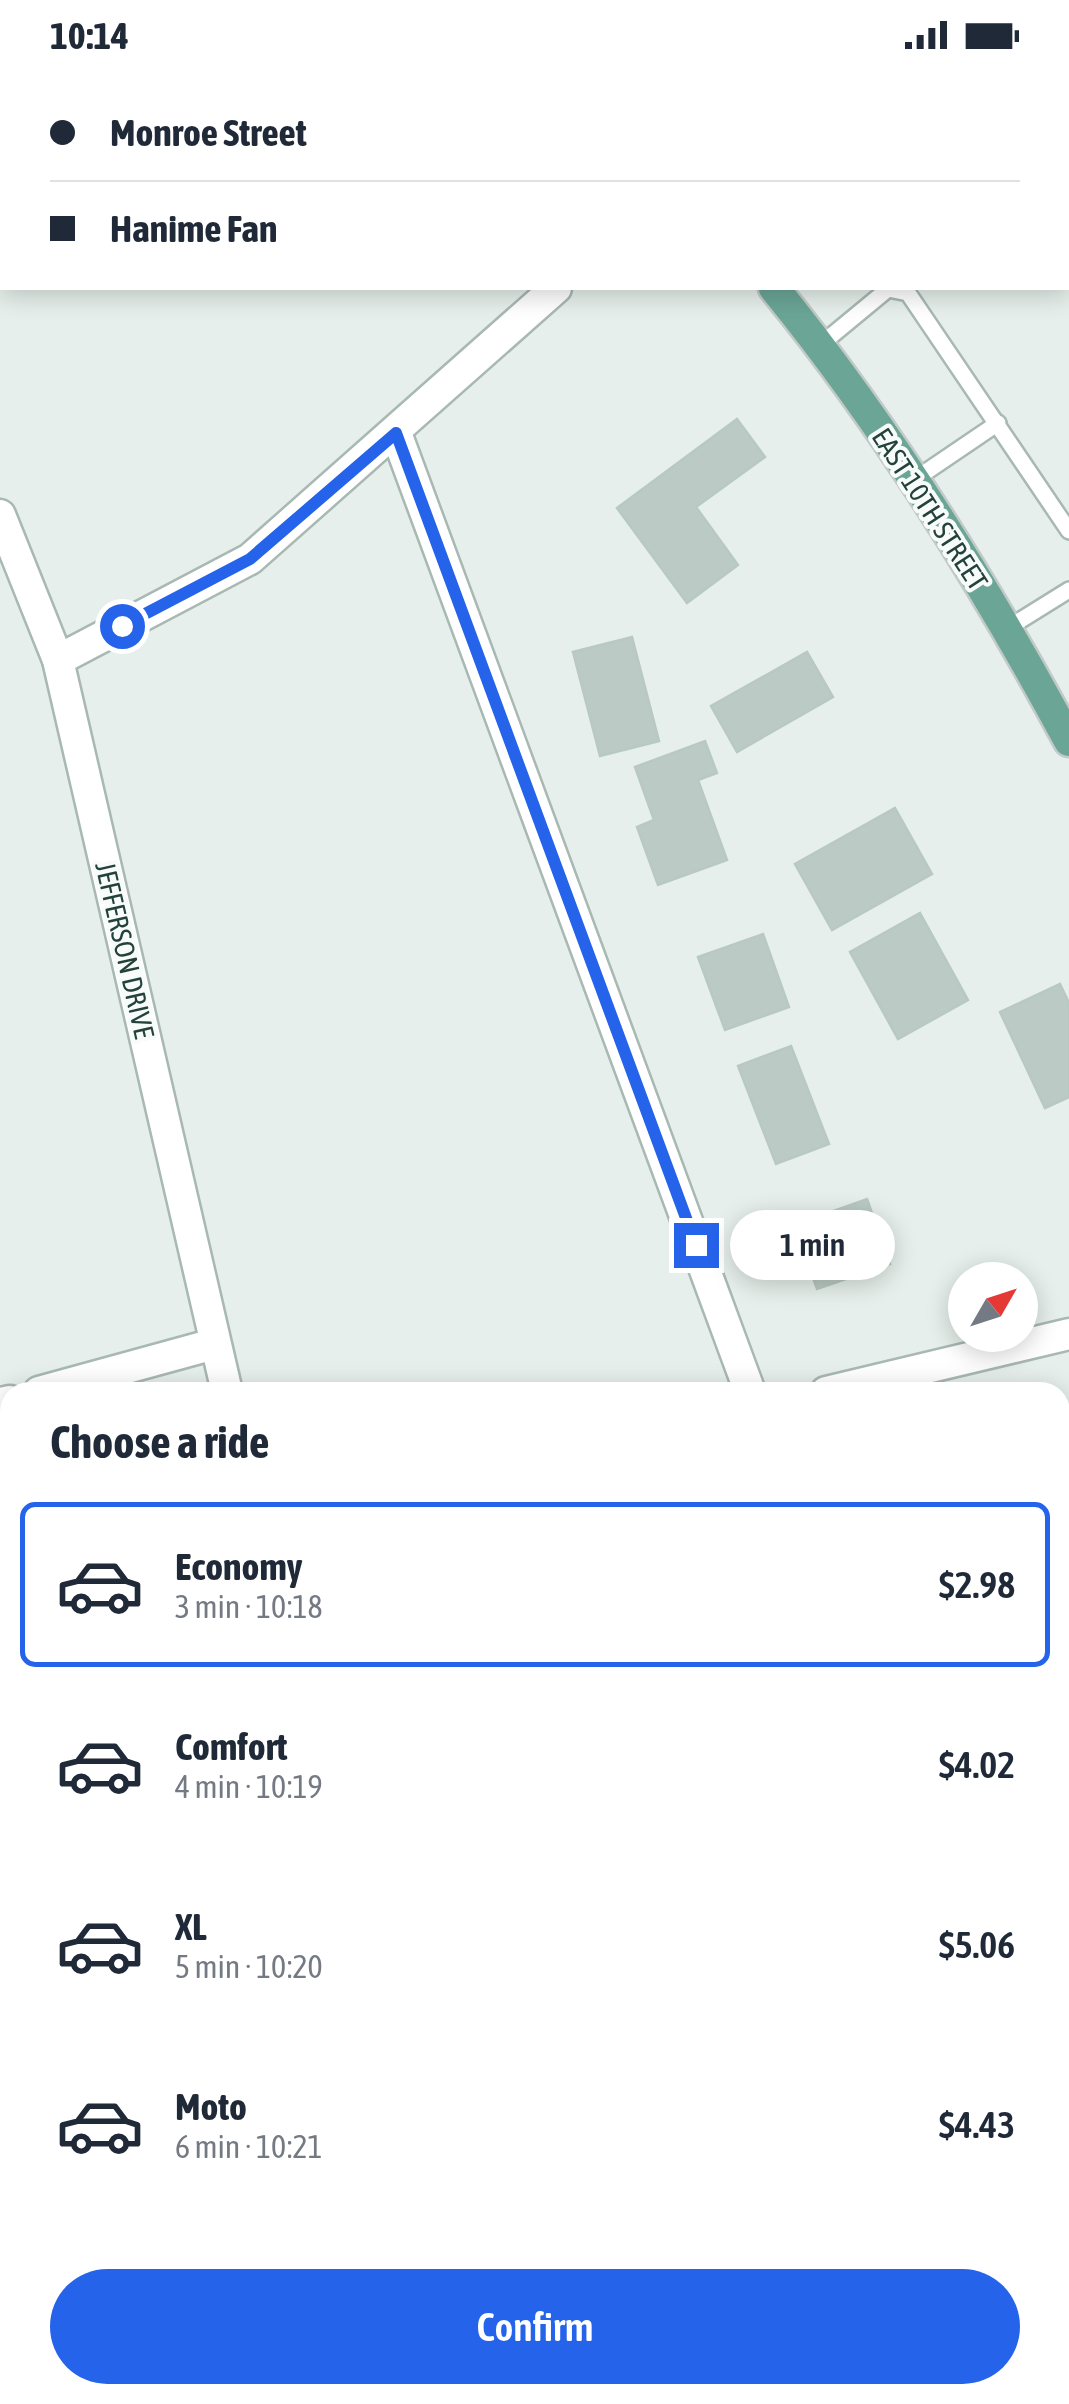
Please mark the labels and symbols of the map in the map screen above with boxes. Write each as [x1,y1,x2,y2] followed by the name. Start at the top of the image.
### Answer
[866,422,994,596] street label: EAST 10TH STREET
[100,604,145,649] route start
[89,859,161,1042] street label: JEFFERSON DRIVE
[731,1210,896,1280] callout: 1 min
[674,1223,719,1268] route end
[948,1262,1038,1352] north arrow

